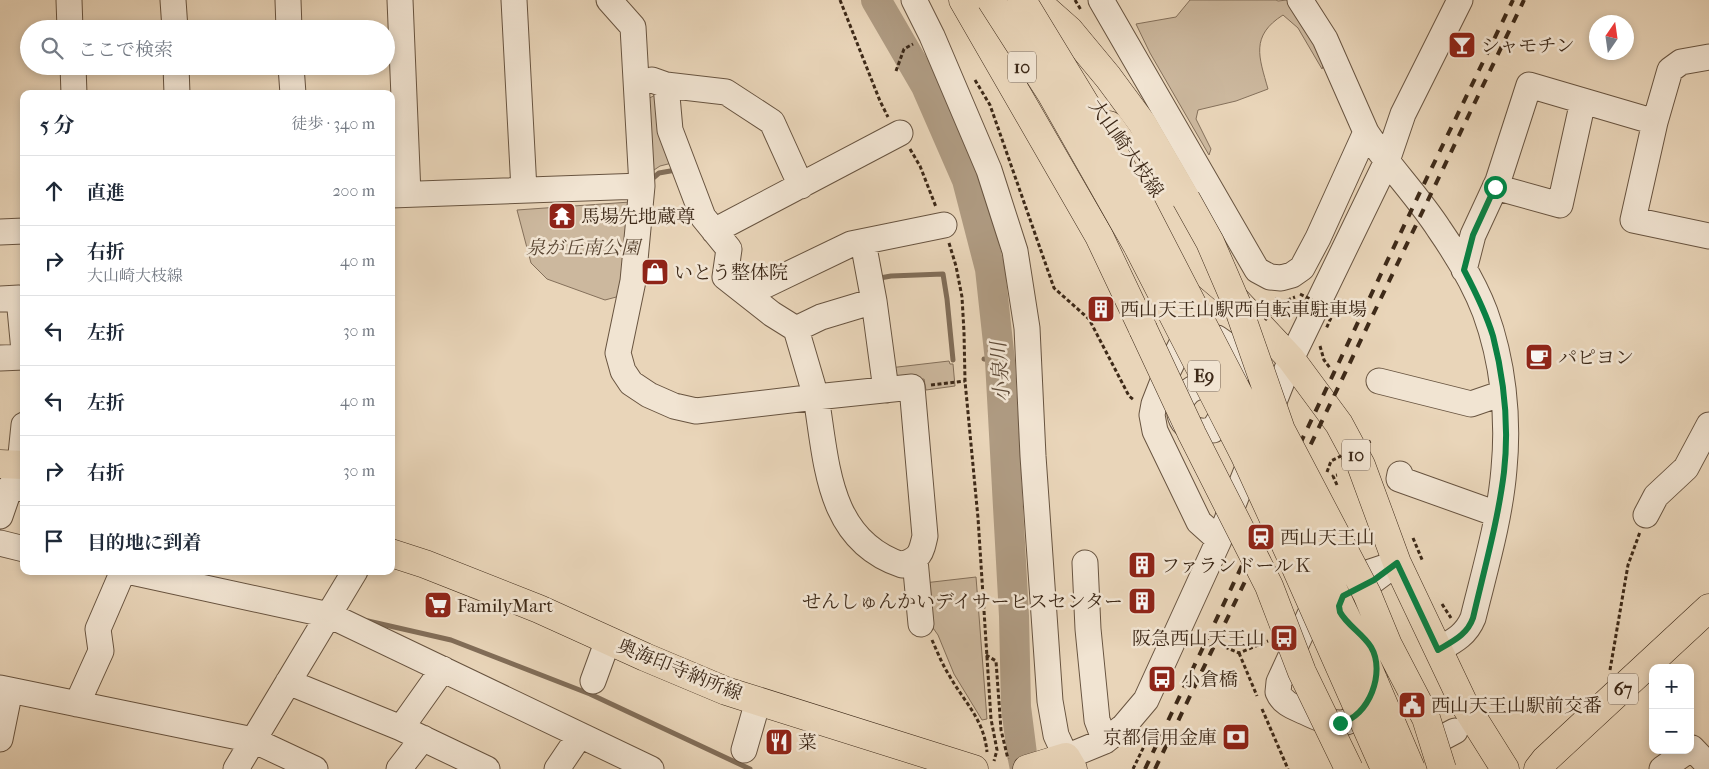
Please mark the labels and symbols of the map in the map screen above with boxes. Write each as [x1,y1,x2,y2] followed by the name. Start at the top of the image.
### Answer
[1589,15,1634,60] north arrow
[1447,30,1477,60] bar icon: シャモチン
[1481,35,1575,57] place label: シャモチン
[1008,52,1036,82] road number: 10
[1084,96,1168,202] street label: 大山崎大枝線
[1484,176,1507,199] route start
[547,201,577,231] temple icon: 馬場先地蔵尊
[581,206,695,228] place label: 馬場先地蔵尊
[526,237,643,259] park label: 泉が丘南公園
[640,257,670,287] shop icon: いとう整体院
[674,262,788,284] place label: いとう整体院
[1086,294,1116,324] building icon: 西山天王山駅西自転車駐車場
[1120,299,1367,321] place label: 西山天王山駅西自転車駐車場
[987,339,1014,403] water label: 小泉川
[1524,342,1554,372] cafe icon: パピヨン
[1558,347,1634,369] place label: パピヨン
[1188,361,1220,392] road number: E9
[1342,440,1370,470] road number: 10
[1246,522,1276,552] station icon: 西山天王山
[1280,527,1375,549] place label: 西山天王山
[1127,550,1157,580] building icon: ファランドールＫ
[1161,555,1312,577] place label: ファランドールＫ
[1127,586,1157,616] building icon: せんしゅんかいデイサーヒスセンター
[423,590,453,620] supermarket icon: FamilyMart
[802,591,1123,613] place label: せんしゅんかいデイサーヒスセンター
[457,595,553,617] place label: FamilyMart
[1269,623,1299,653] bus stop icon: 阪急西山天王山
[1132,628,1265,650] place label: 阪急西山天王山
[614,635,745,705] street label: 奥海印寺納所線
[1147,664,1177,694] bus stop icon: 小倉橋
[1181,669,1238,691] place label: 小倉橋
[1608,674,1638,704] road number: 67
[1397,690,1427,720] public building icon: 西山天王山駅前交番
[1431,695,1602,717] place label: 西山天王山駅前交番
[1329,712,1352,735] route end
[1221,722,1251,752] bank icon: 京都信用金庫
[764,727,794,757] restaurant icon: 菜
[1103,727,1217,749] place label: 京都信用金庫
[798,732,817,754] place label: 菜

